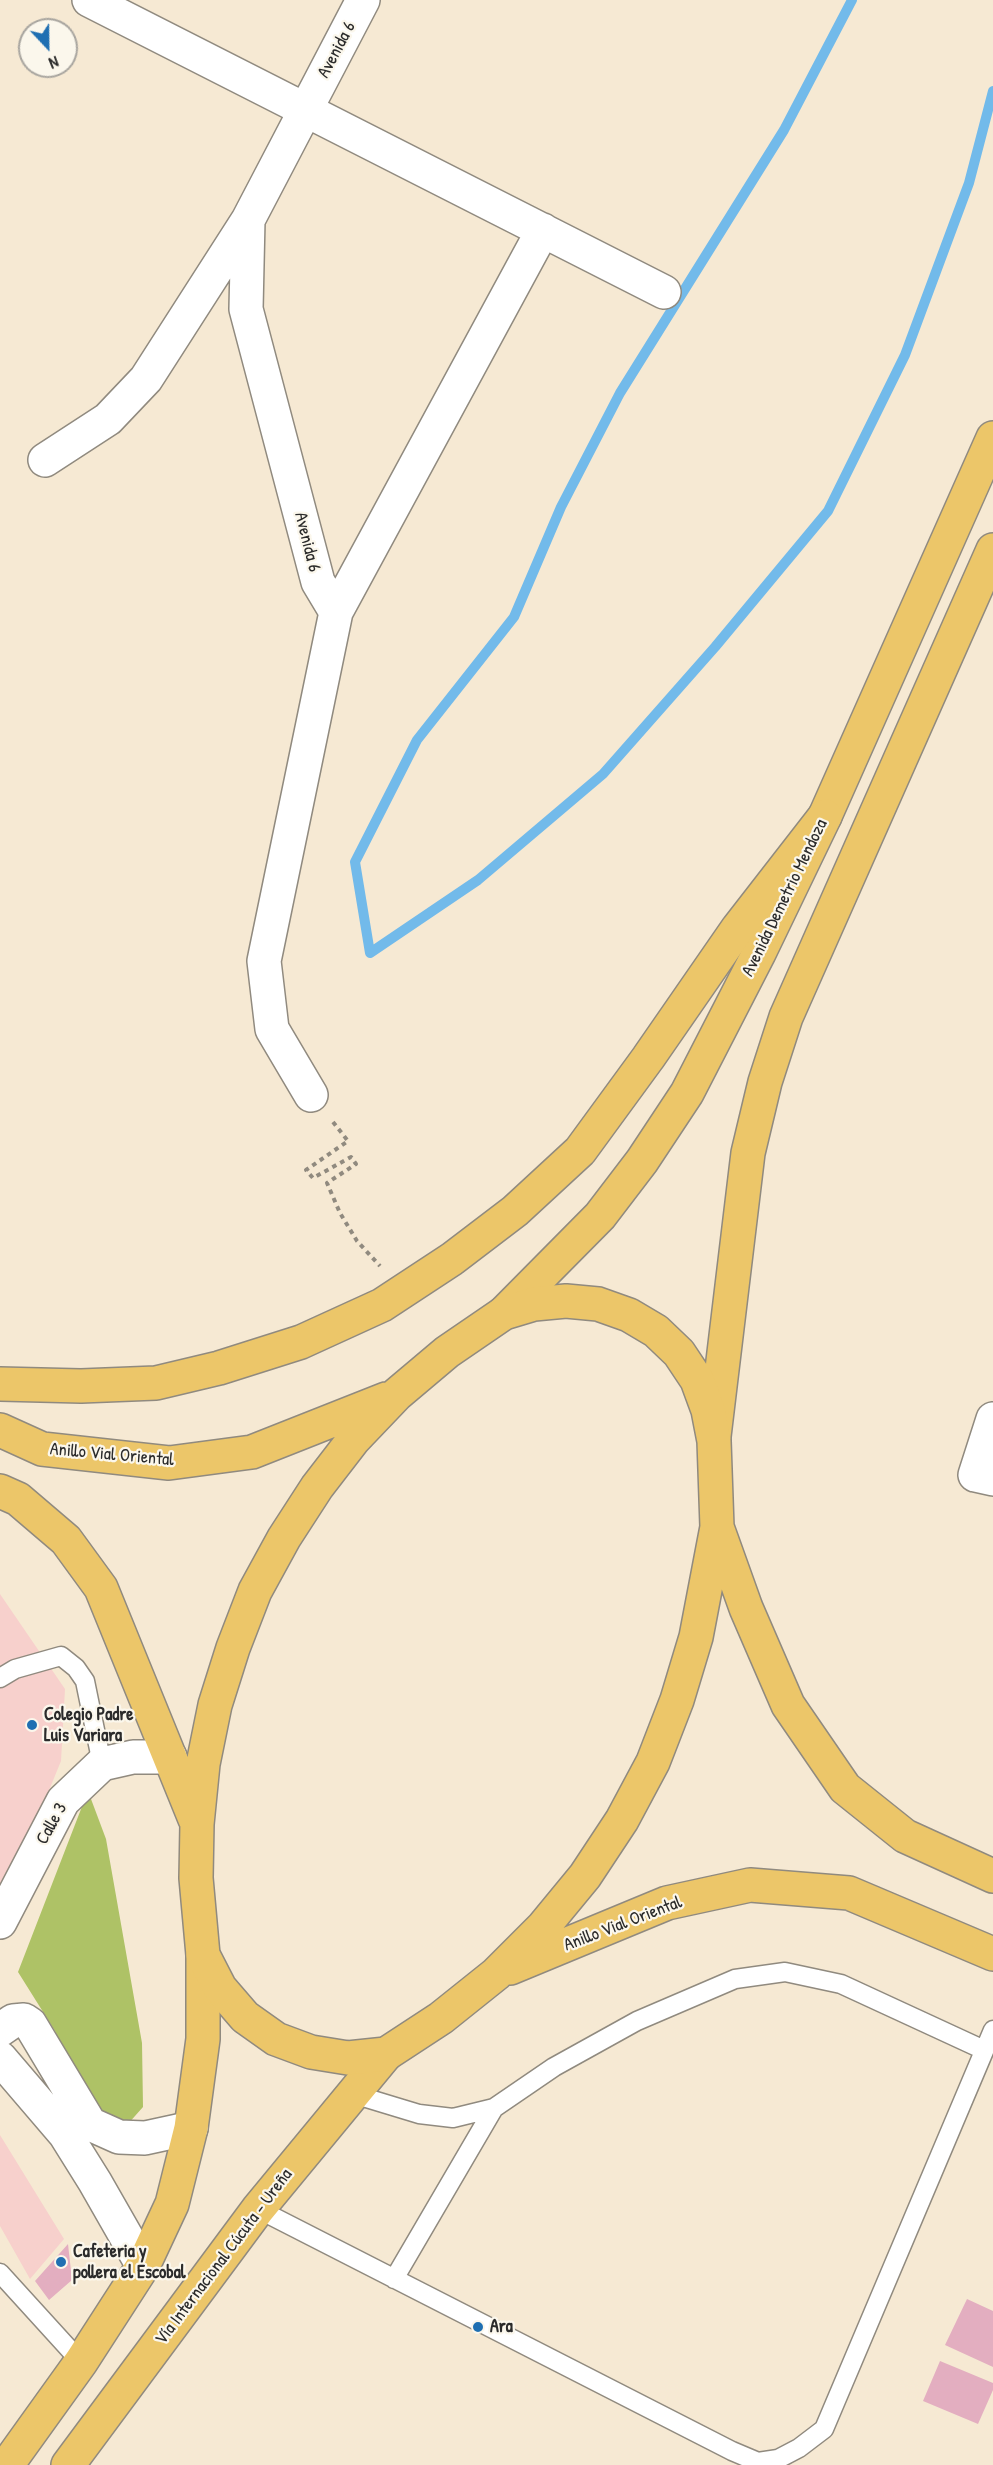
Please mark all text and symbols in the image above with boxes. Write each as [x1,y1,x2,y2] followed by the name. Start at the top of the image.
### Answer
[18,18,78,78] north arrow
[313,18,361,82] street label: Avenida 6
[46,51,62,75] text: N
[289,510,325,574] street label: Avenida 6
[738,816,832,980] street label: Avenida Demetrio Mendoza
[49,1439,175,1471] street label: Anillo Vial Oriental
[44,1704,133,1746] place label: Colegio Padre Luis Variara
[25,1718,39,1732] marker: Colegio Padre Luis Variara
[32,1800,72,1848] street label: Calle 3
[561,1892,685,1956] street label: Anillo Vial Oriental
[151,2165,297,2349] street label: Vía Internacional Cúcuta - Ureña
[73,2241,185,2284] place label: Cafeteria y pollera el Escobal
[54,2255,68,2269] marker: Cafeteria y pollera el Escobal
[490,2316,513,2338] place label: Ara
[471,2320,485,2334] marker: Ara

